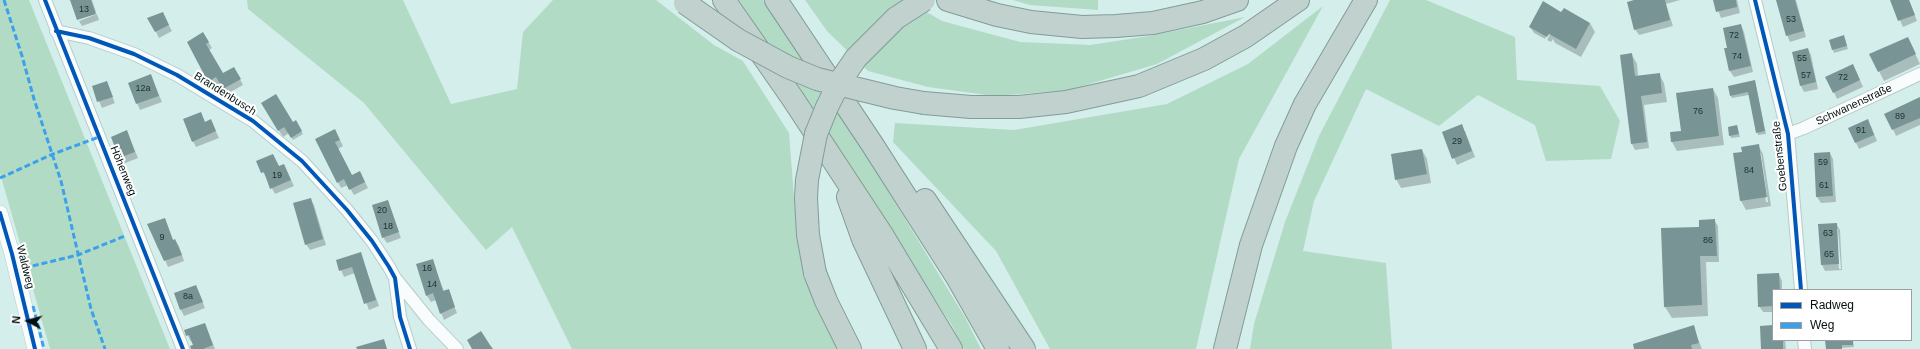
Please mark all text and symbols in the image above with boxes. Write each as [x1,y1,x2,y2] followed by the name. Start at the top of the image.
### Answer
[79,5,89,15] house number: 13
[1786,15,1796,25] house number: 53
[1729,31,1739,41] house number: 72
[1732,52,1742,62] house number: 74
[1797,54,1807,64] house number: 55
[191,70,259,118] street label: Brandenbusch
[1801,71,1811,81] house number: 57
[1838,73,1848,83] house number: 72
[1814,82,1894,128] street label: Schwanenstraße
[135,84,151,94] house number: 12a
[1693,107,1703,117] house number: 76
[1895,112,1905,122] house number: 89
[1770,120,1790,192] street label: Goebenstraße
[1856,126,1866,136] house number: 91
[1452,137,1462,147] house number: 29
[107,144,139,198] street label: Höhenweg
[1818,158,1828,168] house number: 59
[1744,166,1754,176] house number: 84
[272,171,282,181] house number: 19
[1819,181,1829,191] house number: 61
[377,206,387,216] house number: 20
[383,222,393,232] house number: 18
[1823,229,1833,239] house number: 63
[159,233,165,243] house number: 9
[1703,236,1713,246] house number: 86
[13,244,37,290] street label: Waldweg
[1824,250,1834,260] house number: 65
[422,264,432,274] house number: 16
[427,280,437,290] house number: 14
[1772,289,1912,341] legend
[183,292,193,302] house number: 8a
[1810,298,1854,312] text: Radweg
[8,301,48,341] north arrow
[10,315,22,324] text: N
[1810,318,1834,332] text: Weg

